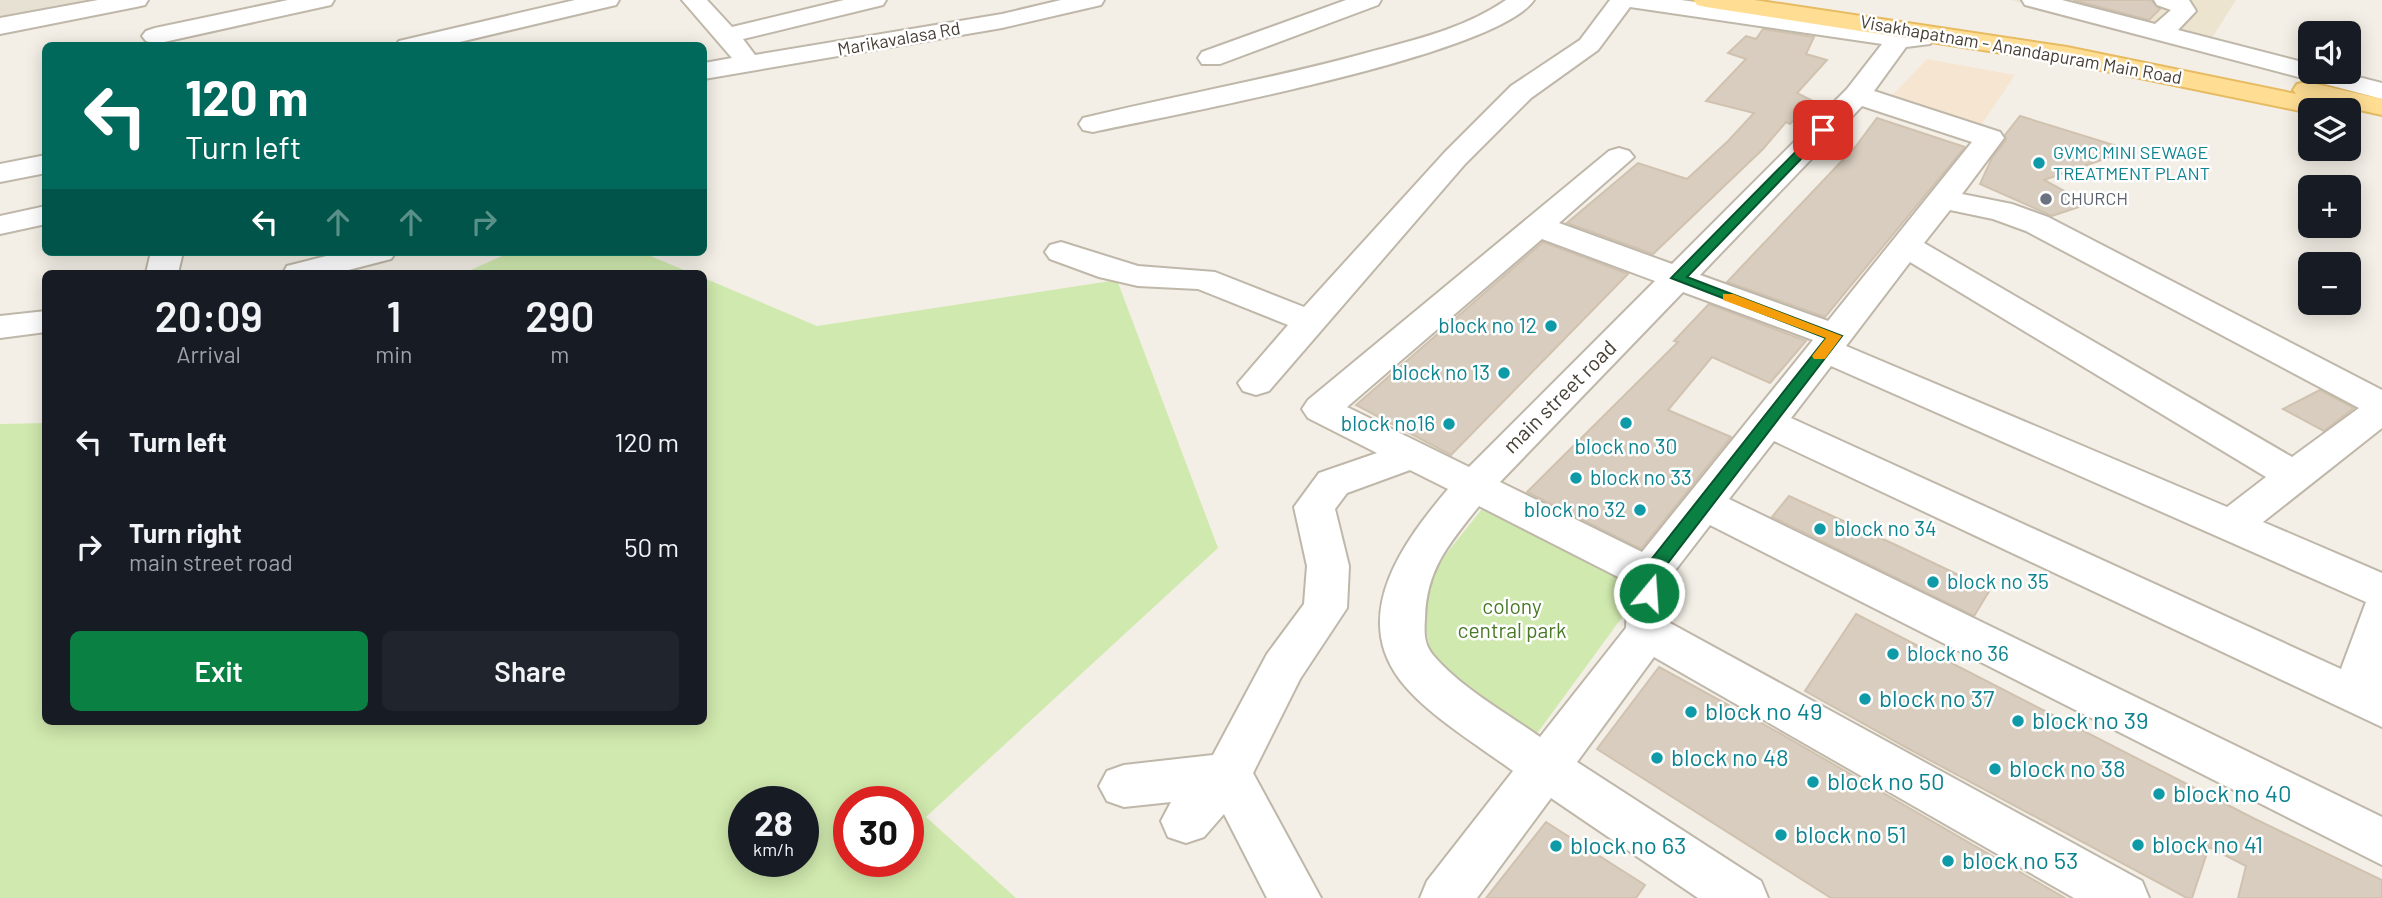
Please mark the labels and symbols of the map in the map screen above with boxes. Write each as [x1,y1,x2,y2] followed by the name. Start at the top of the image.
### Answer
[1858,10,2184,88] street label: Visakhapatnam - Anandapuram Main Road
[836,16,962,60] street label: Marikavalasa Rd
[1793,100,1853,160] pin
[2053,141,2210,184] place label: GVMC MINI SEWAGE TREATMENT PLANT
[2031,155,2047,171] marker: GVMC MINI SEWAGE TREATMENT PLANT
[2060,187,2128,209] place label: CHURCH
[2038,191,2054,207] marker: CHURCH
[1438,312,1537,337] place label: block no 12
[1543,318,1559,334] marker: block no 12
[1497,334,1621,458] street label: main street road
[1392,359,1490,384] place label: block no 13
[1496,365,1512,381] marker: block no 13
[1341,410,1435,435] place label: block no16
[1618,415,1634,431] marker: block no 30
[1441,416,1457,432] marker: block no16
[1575,433,1677,458] place label: block no 30
[1590,464,1692,489] place label: block no 33
[1568,470,1584,486] marker: block no 33
[1524,496,1626,521] place label: block no 32
[1632,502,1648,518] marker: block no 32
[1834,515,1937,540] place label: block no 34
[1812,521,1828,537] marker: block no 34
[1612,556,1686,630] position arrow
[1947,568,2049,593] place label: block no 35
[1925,574,1941,590] marker: block no 35
[1458,593,1566,642] park label: colony central park
[1907,640,2009,665] place label: block no 36
[1885,646,1901,662] marker: block no 36
[1879,683,1994,712] place label: block no 37
[1857,691,1873,707] marker: block no 37
[1705,696,1822,725] place label: block no 49
[1683,704,1699,720] marker: block no 49
[2032,705,2149,734] place label: block no 39
[2010,713,2026,729] marker: block no 39
[1671,742,1788,771] place label: block no 48
[1649,750,1665,766] marker: block no 48
[2009,753,2126,782] place label: block no 38
[1987,761,2003,777] marker: block no 38
[1827,766,1945,795] place label: block no 50
[1805,774,1821,790] marker: block no 50
[2173,778,2291,807] place label: block no 40
[833,786,924,877] speed limit sign: 30
[2151,786,2167,802] marker: block no 40
[1795,819,1907,848] place label: block no 51
[1773,827,1789,843] marker: block no 51
[2152,829,2263,858] place label: block no 41
[1570,830,1686,859] place label: block no 63
[2130,837,2146,853] marker: block no 41
[1548,838,1564,854] marker: block no 63
[1962,845,2078,874] place label: block no 53
[1940,853,1956,869] marker: block no 53

